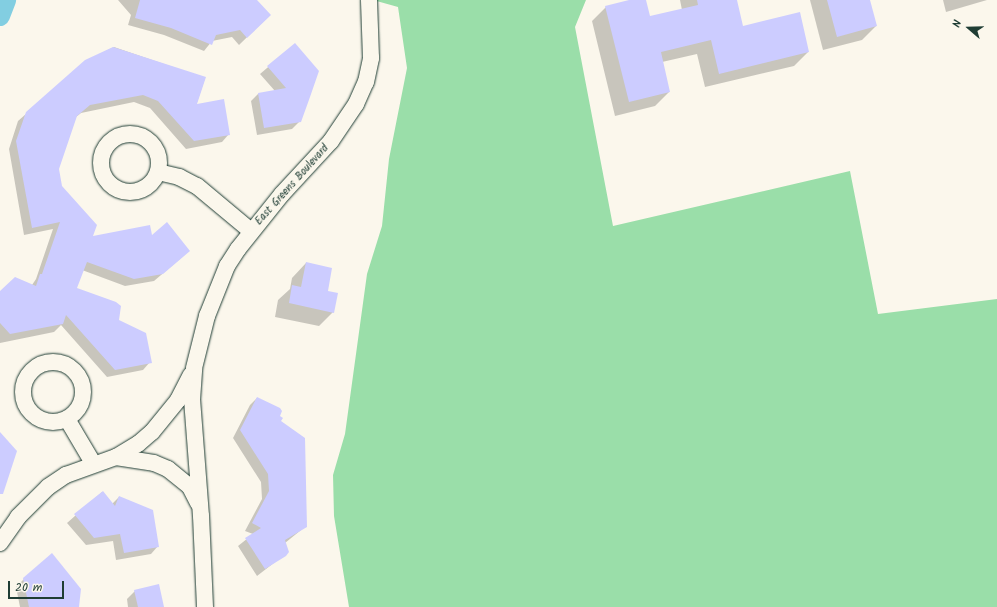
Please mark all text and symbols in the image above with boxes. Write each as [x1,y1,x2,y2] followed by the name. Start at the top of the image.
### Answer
[949,8,989,48] north arrow
[948,18,967,30] text: N
[252,142,332,228] street label: East Greens Boulevard
[10,573,66,599] scale bar
[15,578,42,597] text: 20 m

